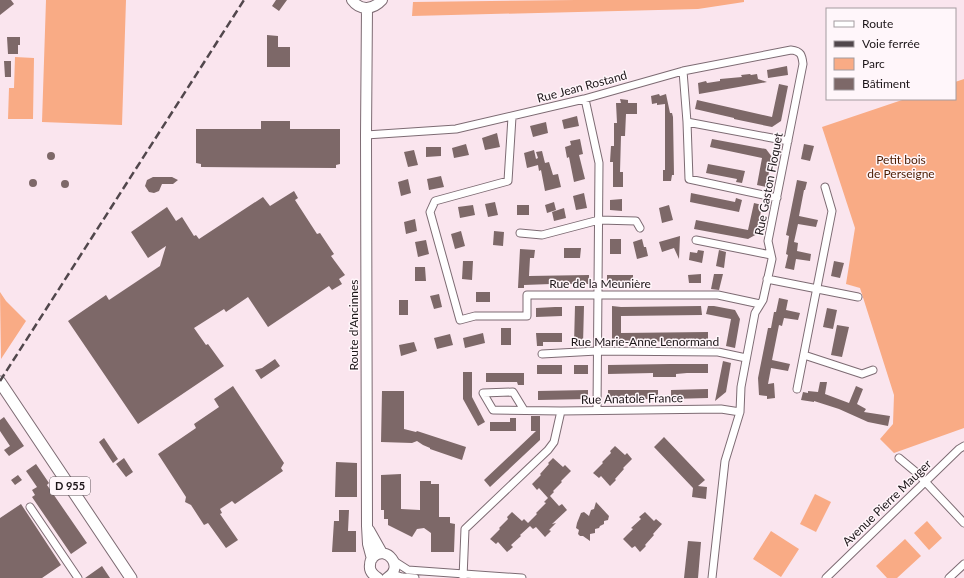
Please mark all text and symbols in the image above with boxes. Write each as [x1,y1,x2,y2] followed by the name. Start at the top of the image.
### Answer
[826,8,956,100] legend
[862,16,893,31] text: Route
[862,36,920,51] text: Voie ferrée
[862,56,885,71] text: Parc
[535,67,629,106] street label: Rue Jean Rostand
[862,76,911,91] text: Bâtiment
[751,131,786,237] street label: Rue Gaston Floquet
[867,152,935,181] park label: Petit bois de Perseigne
[549,276,651,291] street label: Rue de la Meunière
[346,279,361,371] street label: Route d'Ancinnes
[571,334,719,349] street label: Rue Marie-Anne Lenormand
[581,390,683,407] street label: Rue Anatole France
[839,456,935,549] street label: Avenue Pierre Mauger
[50,477,90,495] road number: D 955

